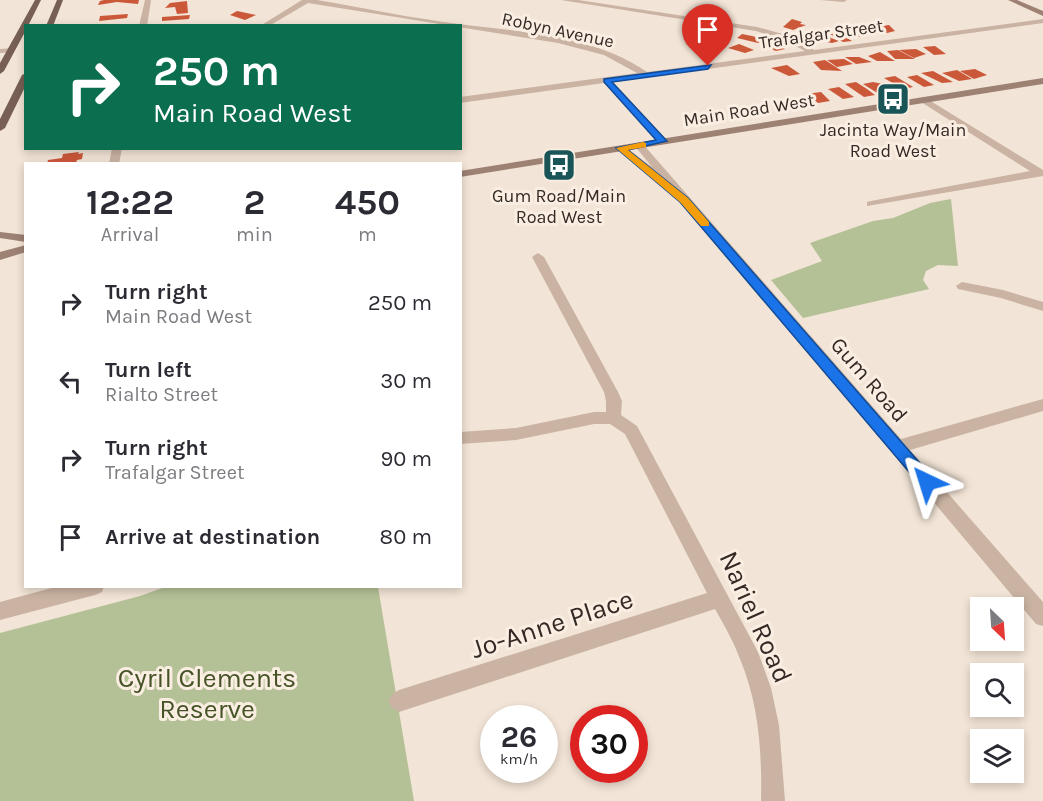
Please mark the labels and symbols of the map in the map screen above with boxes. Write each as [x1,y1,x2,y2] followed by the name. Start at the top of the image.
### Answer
[682,4,733,66] pin
[500,7,616,53] street label: Robyn Avenue
[757,14,885,54] street label: Trafalgar Street
[875,81,911,117] bus stop icon: Jacinta Way/Main Road West
[682,89,816,131] street label: Main Road West
[820,119,966,162] place label: Jacinta Way/Main Road West
[541,147,577,183] bus stop icon: Gum Road/Main Road West
[492,185,626,228] place label: Gum Road/Main Road West
[825,332,913,428] street label: Gum Road
[895,450,959,514] position arrow
[713,546,799,688] street label: Nariel Road
[467,583,637,665] street label: Jo-Anne Place
[970,597,1024,651] north arrow
[118,662,296,725] park label: Cyril Clements Reserve
[570,705,648,783] speed limit sign: 30

